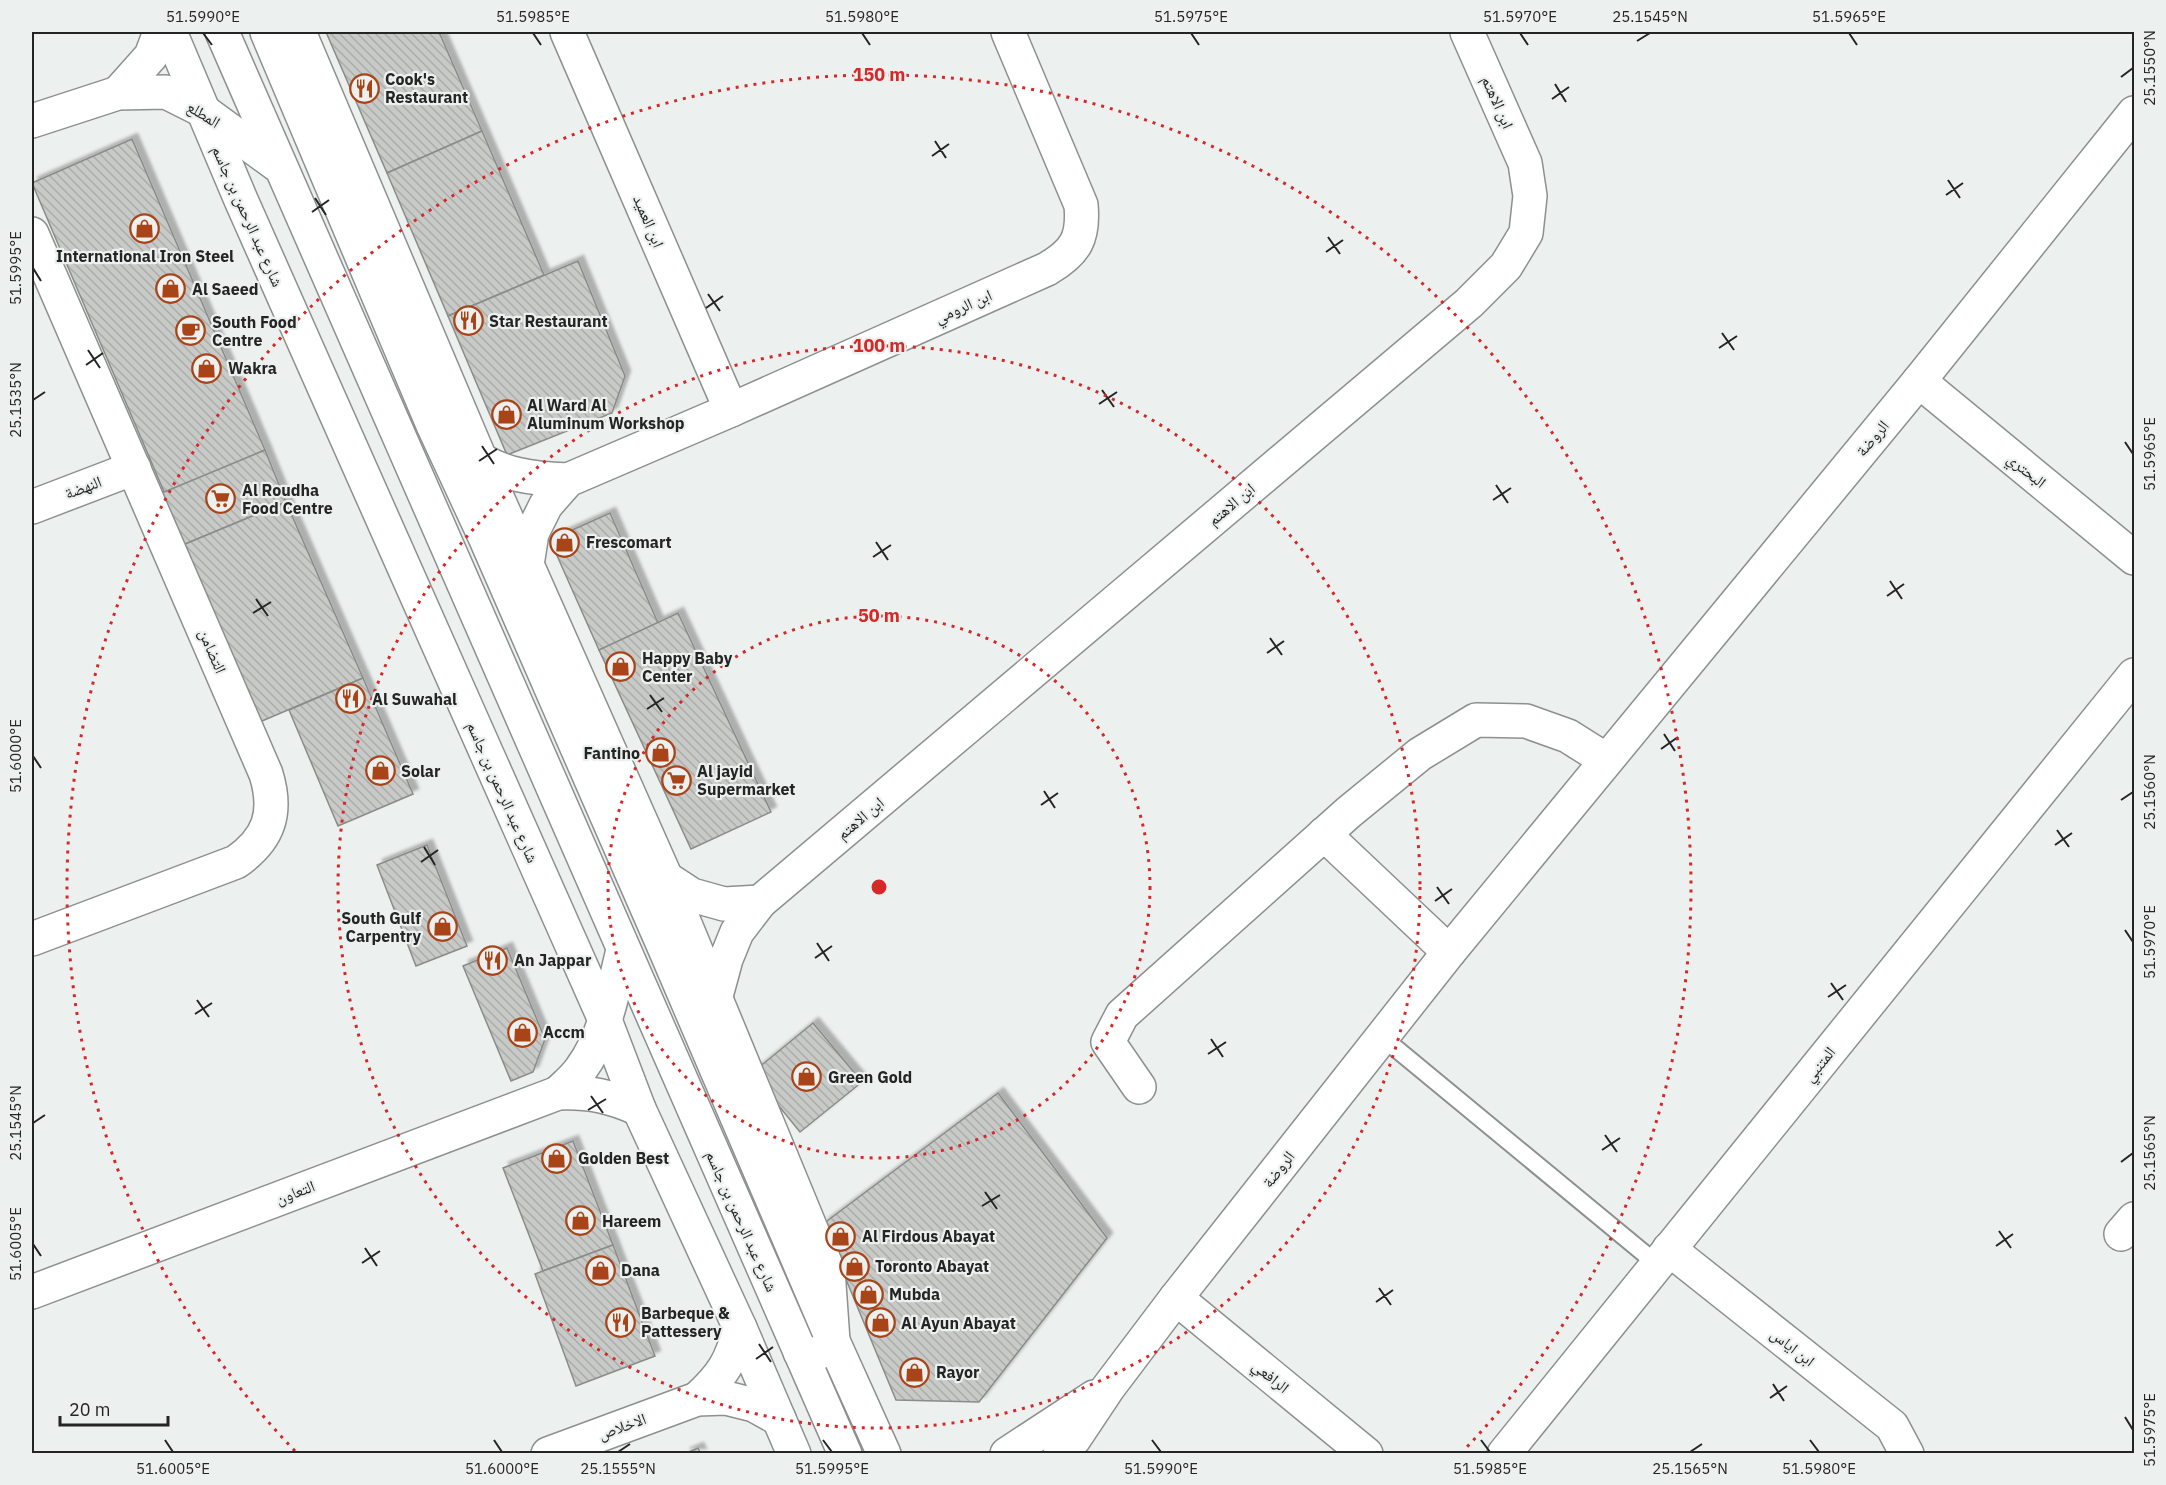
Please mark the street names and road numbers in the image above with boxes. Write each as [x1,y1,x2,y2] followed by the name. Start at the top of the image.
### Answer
[1477,72,1518,132] street label: ابن الاهتم
[183,96,224,133] street label: المطلع
[207,142,288,290] street label: شارع عبد الرحمن بن جاسم
[628,192,669,251] street label: ابن العميد
[931,285,996,330] street label: ابن الرومي
[1851,416,1893,460] street label: الروضة
[2001,448,2051,494] street label: البحتري
[62,471,104,503] street label: النهضة
[1203,478,1259,530] street label: ابن الاهتم
[194,626,231,677] street label: التضامن
[462,718,543,866] street label: شارع عبد الرحمن بن جاسم
[832,792,888,844] street label: ابن الاهتم
[1799,1042,1842,1088] street label: المتنبي
[701,1147,782,1295] street label: شارع عبد الرحمن بن جاسم
[1258,1147,1298,1191] street label: الروضة
[273,1175,318,1210] street label: التعاون
[1766,1323,1819,1371] street label: ابن اياس
[1247,1355,1294,1399] street label: الرافعي
[595,1408,649,1445] street label: الاخلاص

